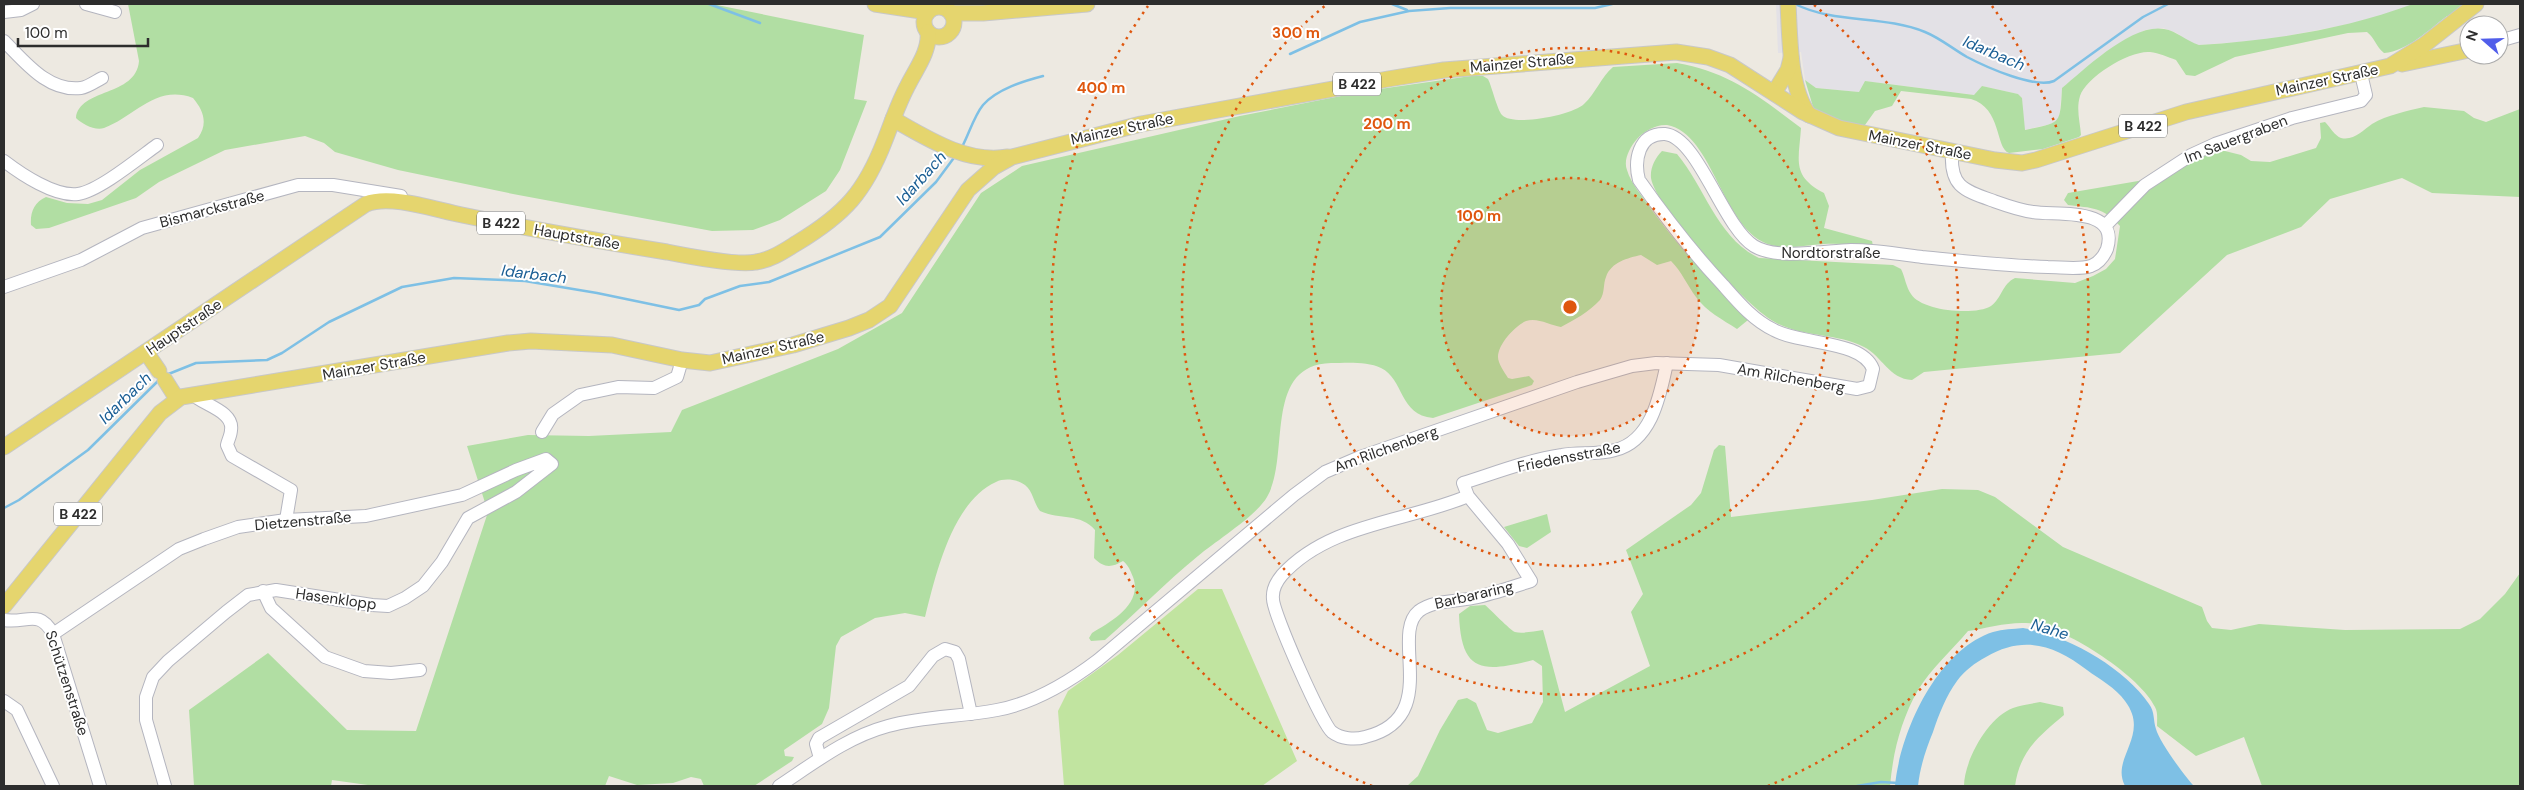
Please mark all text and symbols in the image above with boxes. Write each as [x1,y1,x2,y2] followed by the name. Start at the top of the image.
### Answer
[18,15,148,47] scale bar
[2459,15,2509,65] north arrow
[25,23,68,43] text: 100 m
[1272,23,1320,43] text: 300 m
[2462,28,2482,43] text: N
[1960,31,2028,75] water label: Idarbach
[1469,48,1575,78] street label: Mainzer Straße
[2274,59,2380,101] street label: Mainzer Straße
[1333,72,1381,96] road number: B 422
[1077,78,1125,98] text: 400 m
[1069,108,1175,150] street label: Mainzer Straße
[2182,110,2290,168] street label: Im Sauergraben
[1363,114,1411,134] text: 200 m
[2119,114,2167,138] road number: B 422
[1867,125,1973,165] street label: Mainzer Straße
[891,147,951,209] water label: Idarbach
[157,185,267,233] street label: Bismarckstraße
[1457,206,1501,226] text: 100 m
[477,212,525,234] road number: B 422
[532,220,622,254] street label: Hauptstraße
[1781,243,1881,263] street label: Nordtorstraße
[500,260,568,288] water label: Idarbach
[142,294,226,360] street label: Hauptstraße
[1561,298,1579,316] centre of rings
[720,327,826,369] street label: Mainzer Straße
[321,347,427,385] street label: Mainzer Straße
[1736,359,1846,397] street label: Am Rilchenberg
[94,368,156,428] water label: Idarbach
[1331,421,1441,477] street label: Am Rilchenberg
[1516,437,1622,477] street label: Friedensstraße
[54,502,102,526] road number: B 422
[254,507,352,535] street label: Dietzenstraße
[1433,576,1515,614] street label: Barbararing
[294,583,378,615] street label: Hasenklopp
[2029,613,2071,645] water label: Nahe
[41,628,93,738] street label: Schützenstraße

